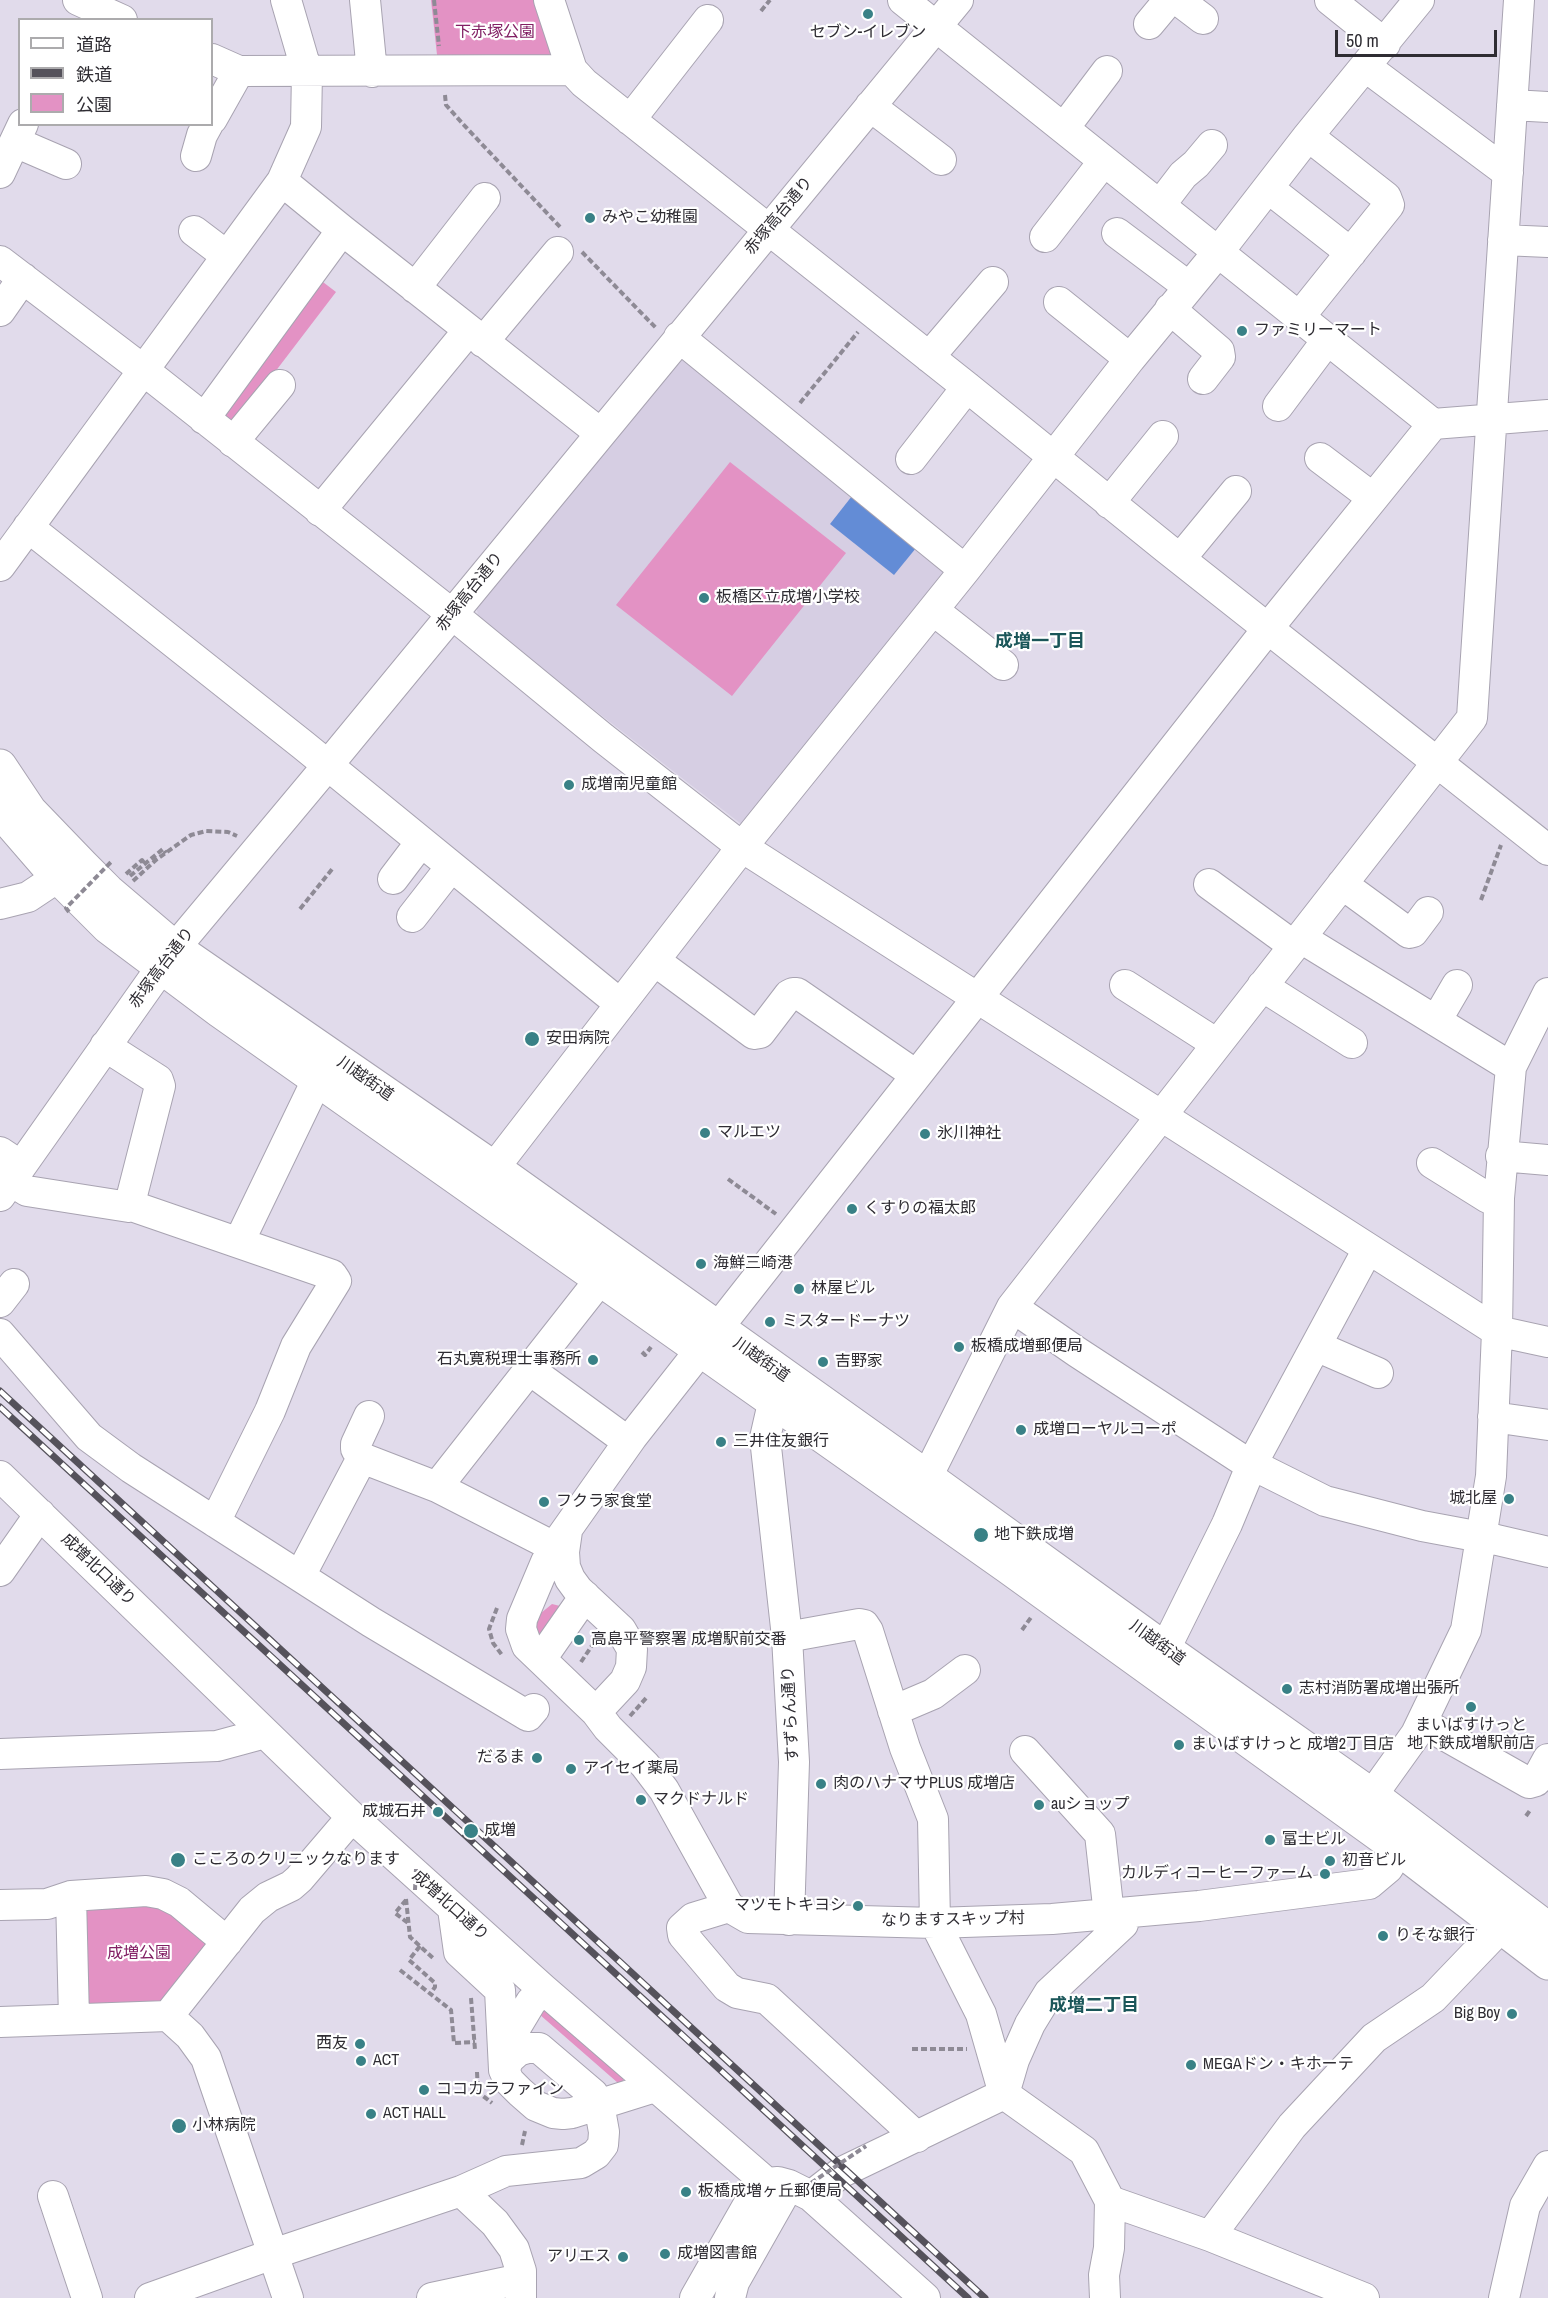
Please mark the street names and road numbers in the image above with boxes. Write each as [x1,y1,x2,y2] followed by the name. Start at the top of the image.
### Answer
[741,173,817,259] street label: 赤塚高台通り
[432,549,508,635] street label: 赤塚高台通り
[125,924,199,1012] street label: 赤塚高台通り
[333,1053,397,1105] street label: 川越街道
[729,1334,793,1386] street label: 川越街道
[57,1530,139,1610] street label: 成増北口通り
[1125,1616,1189,1670] street label: 川越街道
[779,1666,803,1762] street label: すずらん通り
[408,1867,492,1945] street label: 成増北口通り
[881,1909,1025,1931] street label: なりますスキップ村

